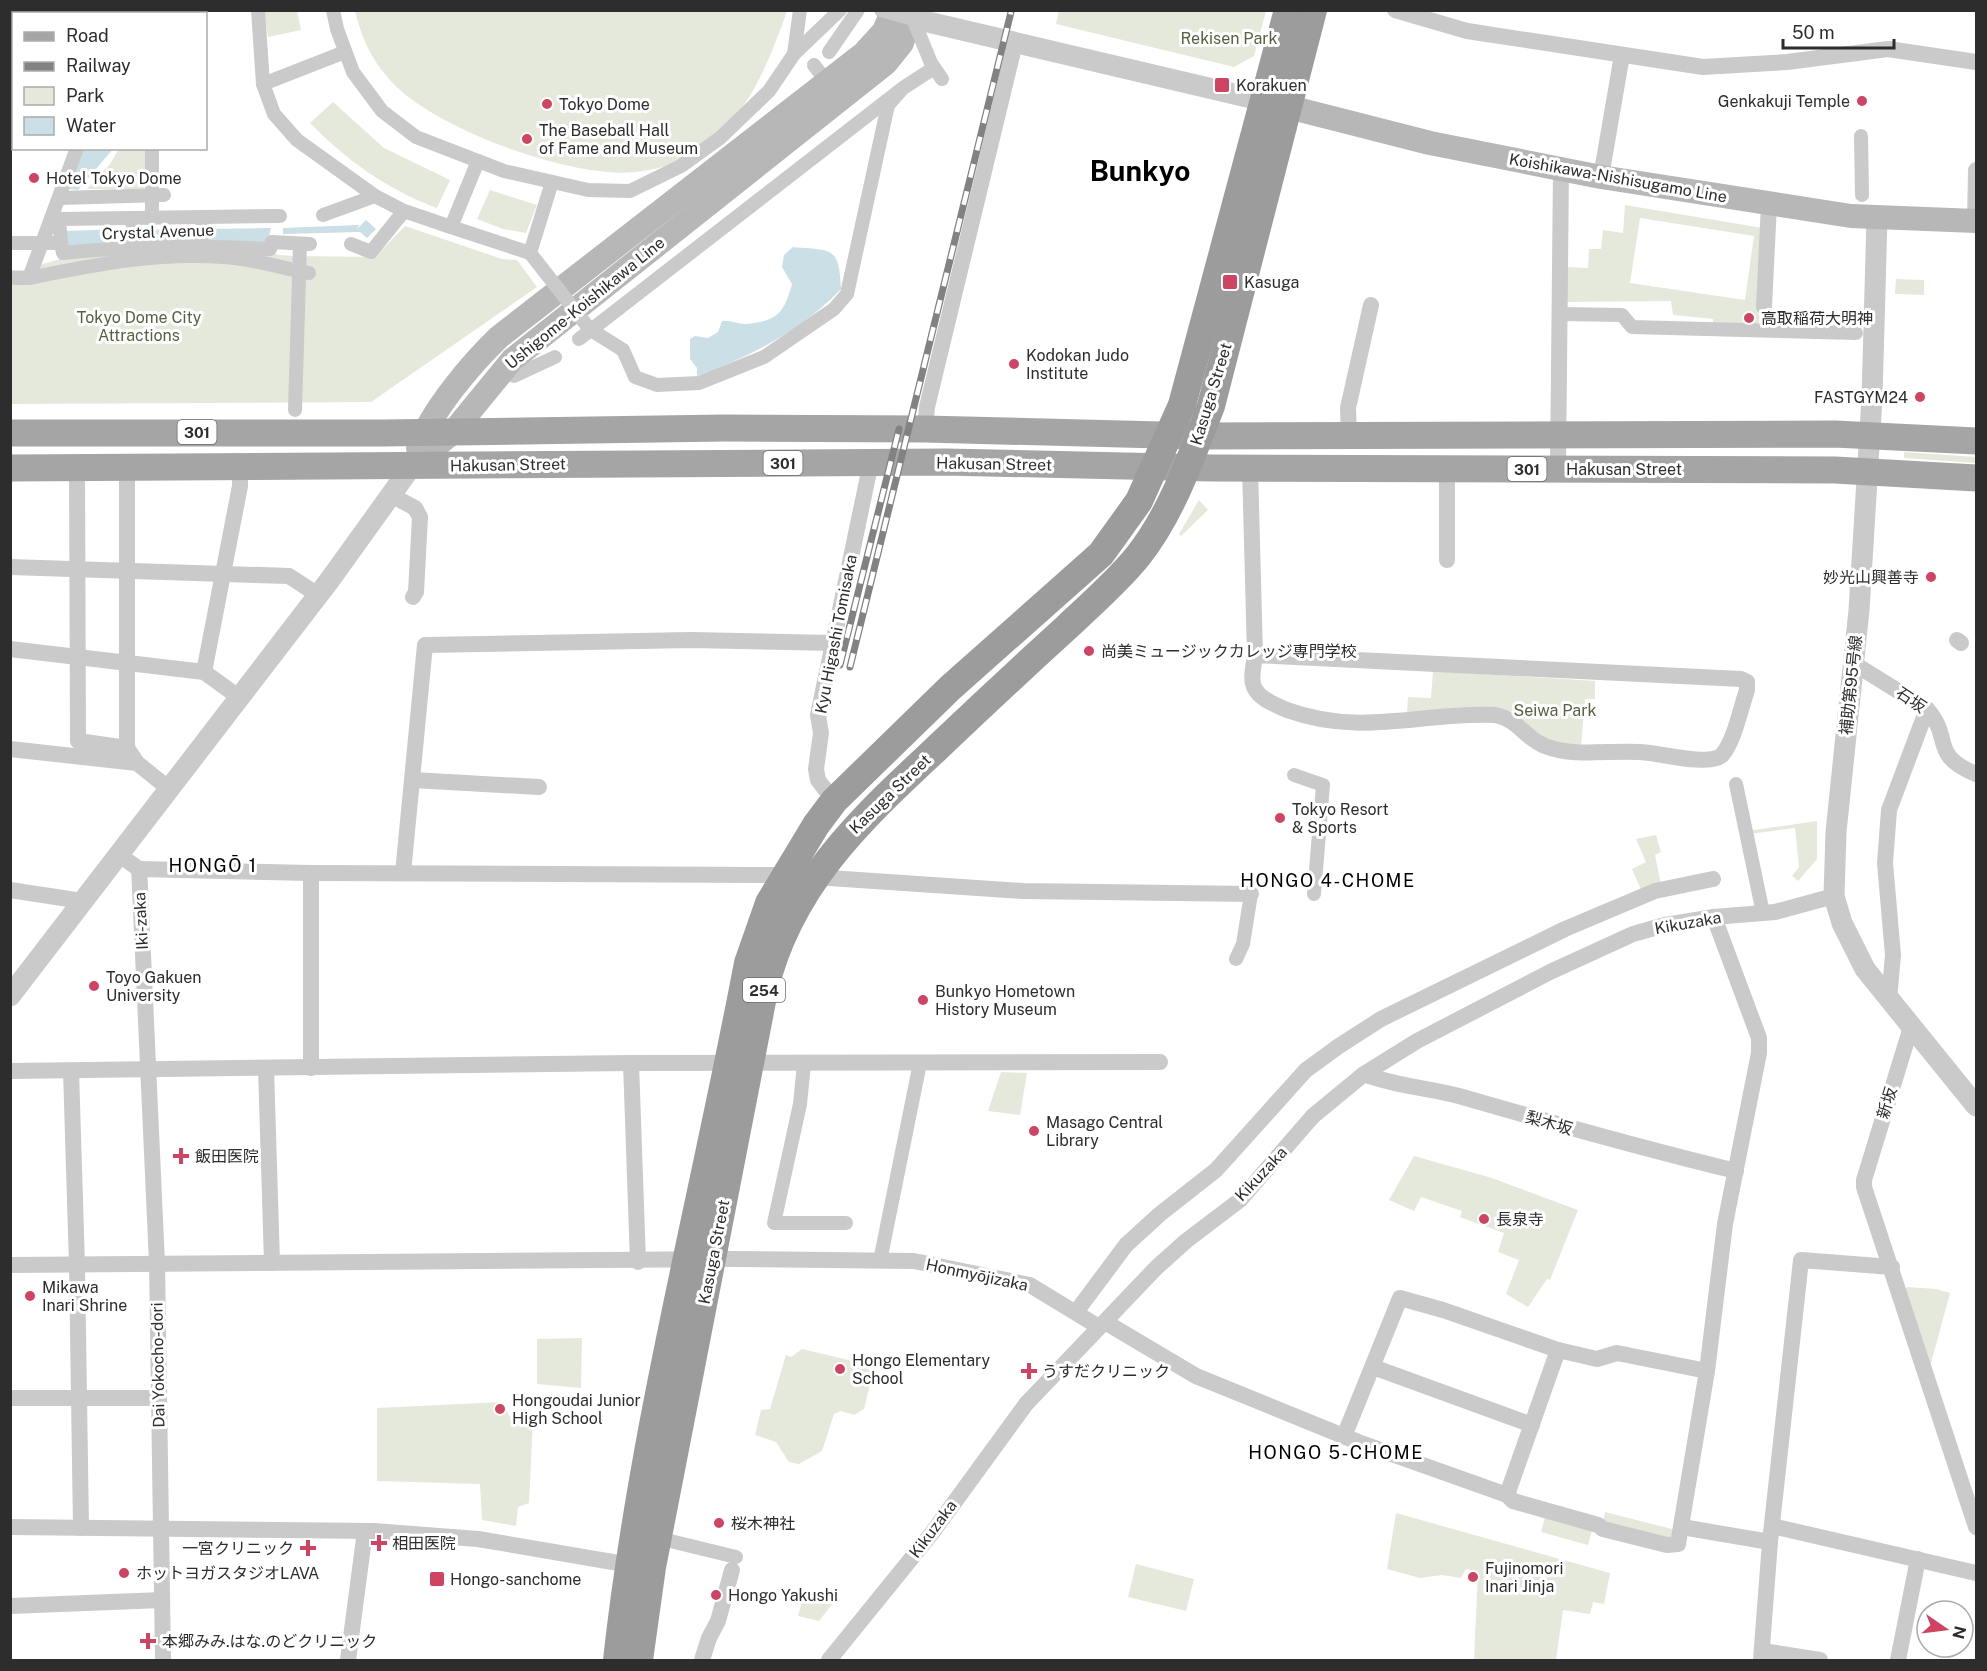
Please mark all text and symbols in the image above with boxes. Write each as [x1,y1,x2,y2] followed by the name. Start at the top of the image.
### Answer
[12,12,207,150] legend
[1783,12,1894,50] scale bar
[1792,22,1835,43] text: 50 m
[66,25,109,46] text: Road
[1181,29,1277,48] park label: Rekisen Park
[66,55,131,76] text: Railway
[1213,76,1231,94] marker: Korakuen
[1236,76,1307,95] place label: Korakuen
[66,85,104,106] text: Park
[1718,92,1850,111] place label: Genkakuji Temple
[1855,94,1869,108] marker: Genkakuji Temple
[559,95,650,114] place label: Tokyo Dome
[540,97,554,111] marker: Tokyo Dome
[66,115,116,136] text: Water
[539,121,698,158] place label: The Baseball Hall of Fame and Museum
[520,132,534,146] marker: The Baseball Hall of Fame and Museum
[1508,149,1728,207] street label: Koishikawa-Nishisugamo Line
[1090,154,1190,187] district label: Bunkyo
[46,169,182,188] place label: Hotel Tokyo Dome
[27,171,41,185] marker: Hotel Tokyo Dome
[101,221,215,243] street label: Crystal Avenue
[502,233,668,373] street label: Ushigome-Koishikawa Line
[1221,273,1239,291] marker: Kasuga
[1244,273,1299,292] place label: Kasuga
[77,308,202,345] park label: Tokyo Dome City Attractions
[1761,309,1873,328] place label: 高取稲荷大明神
[1742,311,1756,325] marker: 高取稲荷大明神
[1186,340,1236,448] street label: Kasuga Street
[1026,346,1129,383] place label: Kodokan Judo Institute
[1007,357,1021,371] marker: Kodokan Judo Institute
[1814,388,1908,407] place label: FASTGYM24
[1913,390,1927,404] marker: FASTGYM24
[178,420,216,444] road number: 301
[764,451,802,475] road number: 301
[936,453,1052,475] street label: Hakusan Street
[450,454,566,476] street label: Hakusan Street
[1508,457,1546,481] road number: 301
[1566,460,1682,479] street label: Hakusan Street
[811,553,861,715] street label: Kyu Higashi Tomisaka
[1823,568,1919,587] place label: 妙光山興善寺
[1924,570,1938,584] marker: 妙光山興善寺
[1836,634,1866,736] street label: 補助第95号線
[1101,642,1357,661] place label: 尚美ミュージックカレッジ専門学校
[1082,644,1096,658] marker: 尚美ミュージックカレッジ専門学校
[1892,683,1930,717] street label: 石坂
[1514,701,1596,720] park label: Seiwa Park
[845,750,935,838] street label: Kasuga Street
[1292,800,1389,837] place label: Tokyo Resort & Sports
[1273,811,1287,825] marker: Tokyo Resort & Sports
[168,854,258,876] district label: HONGŌ 1
[1240,870,1416,891] district label: HONGO 4-CHOME
[130,892,152,950] street label: Iki-zaka
[1653,908,1723,938] street label: Kikuzaka
[106,968,202,1005] place label: Toyo Gakuen University
[743,978,785,1002] road number: 254
[87,979,101,993] marker: Toyo Gakuen University
[935,982,1075,1019] place label: Bunkyo Hometown History Museum
[916,993,930,1007] marker: Bunkyo Hometown History Museum
[1873,1085,1901,1121] street label: 新坂
[1523,1107,1575,1139] street label: 梨木坂
[1046,1113,1163,1150] place label: Masago Central Library
[1027,1124,1041,1138] marker: Masago Central Library
[1231,1143,1291,1205] street label: Kikuzaka
[172,1147,190,1165] marker: 飯田医院
[195,1147,259,1166] place label: 飯田医院
[695,1198,733,1306] street label: Kasuga Street
[1496,1210,1544,1229] place label: 長泉寺
[1477,1212,1491,1226] marker: 長泉寺
[924,1255,1030,1295] street label: Honmyōjizaka
[42,1278,127,1315] place label: Mikawa Inari Shrine
[23,1289,37,1303] marker: Mikawa Inari Shrine
[147,1302,169,1428] street label: Dai Yokocho-dori
[852,1351,990,1388] place label: Hongo Elementary School
[833,1362,847,1376] marker: Hongo Elementary School
[1020,1362,1038,1380] marker: うすだクリニック
[1042,1362,1170,1381] place label: うすだクリニック
[512,1391,641,1428] place label: Hongoudai Junior High School
[493,1402,507,1416] marker: Hongoudai Junior High School
[1248,1442,1424,1463] district label: HONGO 5-CHOME
[905,1496,961,1562] street label: Kikuzaka
[731,1514,795,1533] place label: 桜木神社
[712,1516,726,1530] marker: 桜木神社
[370,1534,388,1552] marker: 相田医院
[392,1534,456,1553] place label: 相田医院
[182,1539,294,1558] place label: 一宮クリニック
[299,1539,317,1557] marker: 一宮クリニック
[1485,1559,1563,1596] place label: Fujinomori Inari Jinja
[136,1564,319,1583] place label: ホットヨガスタジオLAVA
[117,1566,131,1580] marker: ホットヨガスタジオLAVA
[428,1570,446,1588] marker: Hongo-sanchome
[450,1570,581,1589] place label: Hongo-sanchome
[1466,1570,1480,1584] marker: Fujinomori Inari Jinja
[728,1586,838,1605] place label: Hongo Yakushi
[709,1588,723,1602] marker: Hongo Yakushi
[1915,1599,1975,1659] north arrow
[1948,1624,1970,1641] text: N
[139,1632,157,1650] marker: 本郷みみ.はな.のどクリニック
[162,1632,377,1651] place label: 本郷みみ.はな.のどクリニック

